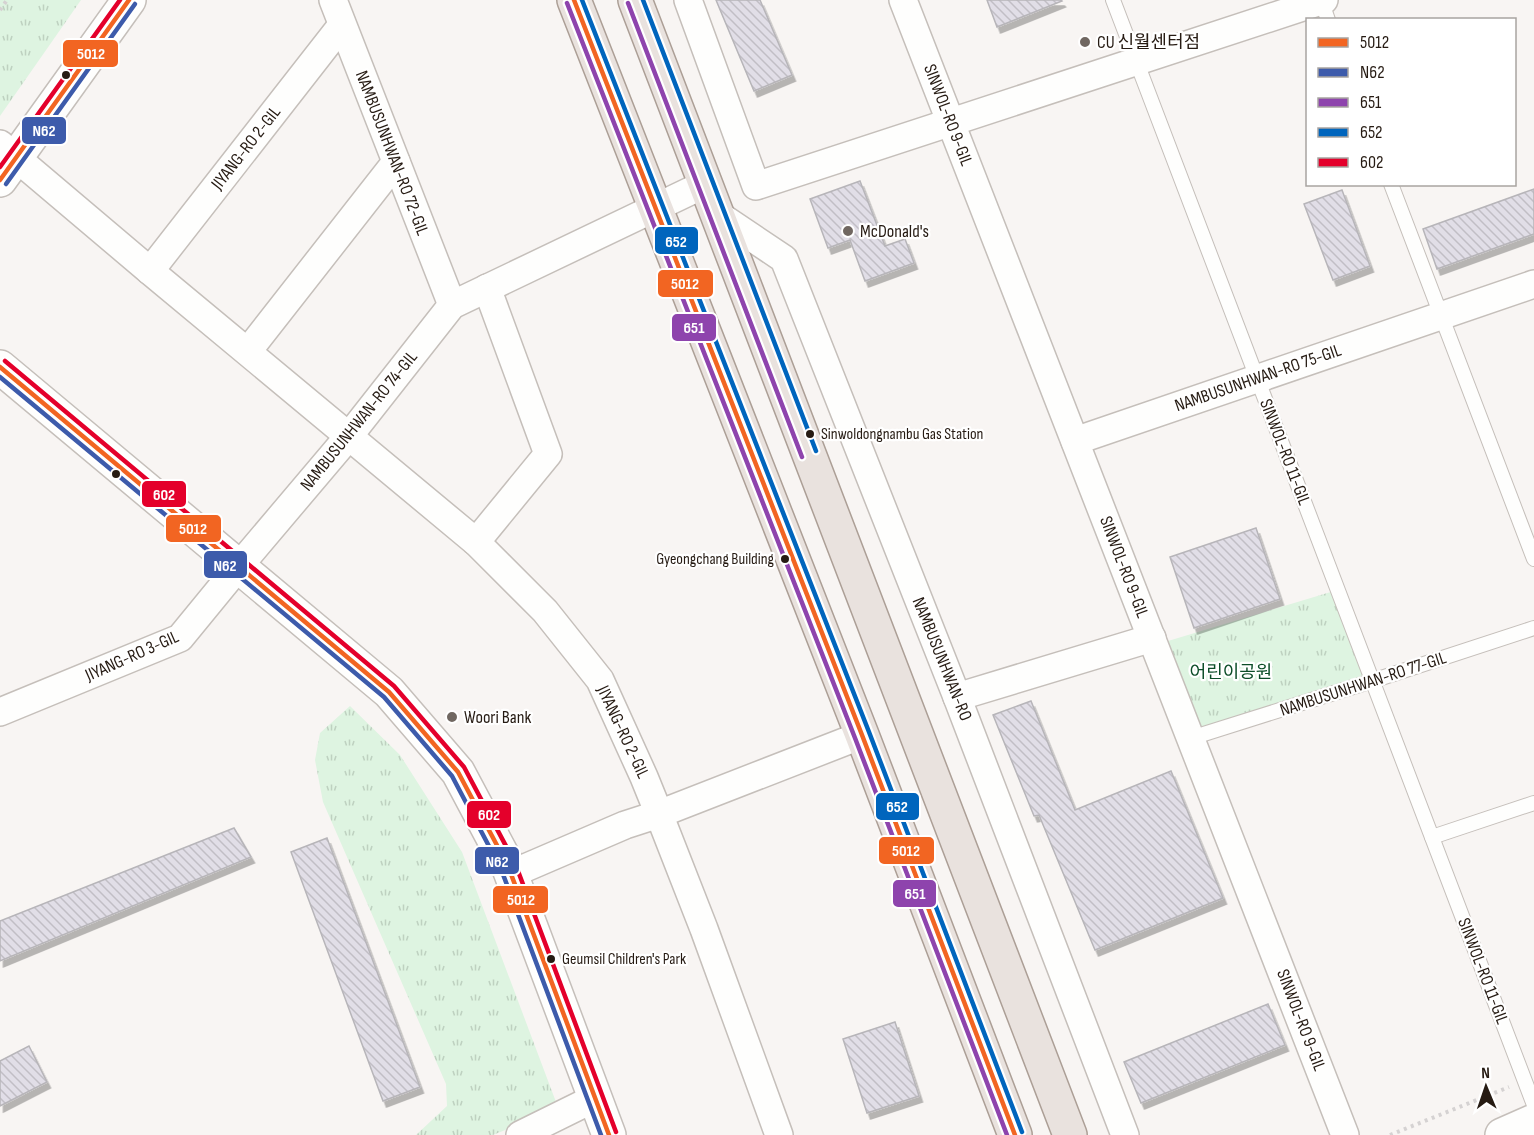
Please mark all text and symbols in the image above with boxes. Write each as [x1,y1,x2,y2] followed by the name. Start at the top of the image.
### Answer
[1306,18,1516,186] legend
[1097,32,1200,53] place label: CU 신월센터점
[1360,32,1389,53] text: 5012
[1078,35,1092,49] marker: CU 신월센터점
[62,39,119,68] line badge: 5012
[77,45,105,64] text: 5012
[919,61,977,169] street label: SINWOL-RO 9-GIL
[1360,62,1385,83] text: N62
[351,68,433,239] street label: NAMBUSUNHWAN-RO 72-GIL
[60,69,72,81] unlabelled marker
[1360,92,1382,113] text: 651
[206,102,285,195] street label: JIYANG-RO 2-GIL
[21,116,67,145] line badge: N62
[32,122,56,141] text: N62
[1360,122,1383,143] text: 652
[1360,152,1383,173] text: 602
[860,221,929,242] place label: McDonald's
[841,224,855,238] marker: McDonald's
[654,226,699,255] line badge: 652
[665,233,687,252] text: 652
[657,269,714,298] line badge: 5012
[671,275,699,294] text: 5012
[671,313,717,342] line badge: 651
[684,319,705,338] text: 651
[1172,340,1344,416] street label: NAMBUSUNHWAN-RO 75-GIL
[296,347,422,495] street label: NAMBUSUNHWAN-RO 74-GIL
[1255,396,1315,508] street label: SINWOL-RO 11-GIL
[821,425,983,444] place label: Sinwoldongnambu Gas Station
[804,428,816,440] marker: Sinwoldongnambu Gas Station
[110,468,122,480] unlabelled marker
[141,480,187,508] line badge: 602
[153,486,175,505] text: 602
[1095,513,1153,621] street label: SINWOL-RO 9-GIL
[165,514,222,543] line badge: 5012
[179,520,207,539] text: 5012
[203,550,248,579] line badge: N62
[656,550,774,569] place label: Gyeongchang Building
[779,553,791,565] marker: Gyeongchang Building
[213,557,237,576] text: N62
[908,594,976,724] street label: NAMBUSUNHWAN-RO
[81,626,182,686] street label: JIYANG-RO 3-GIL
[1277,647,1449,721] street label: NAMBUSUNHWAN-RO 77-GIL
[1190,662,1272,683] park label: 어린이공원
[592,681,654,782] street label: JIYANG-RO 2-GIL
[464,707,531,728] place label: Woori Bank
[445,710,459,724] marker: Woori Bank
[875,792,920,821] line badge: 652
[886,798,908,817] text: 652
[466,800,512,829] line badge: 602
[478,806,500,825] text: 602
[878,836,935,865] line badge: 5012
[892,842,920,861] text: 5012
[474,846,520,875] line badge: N62
[485,853,509,872] text: N62
[892,879,937,908] line badge: 651
[492,885,549,914] line badge: 5012
[905,885,926,904] text: 651
[507,891,535,910] text: 5012
[1453,915,1513,1027] street label: SINWOL-RO 11-GIL
[562,950,686,969] place label: Geumsil Children's Park
[545,953,557,965] marker: Geumsil Children's Park
[1272,966,1330,1074] street label: SINWOL-RO 9-GIL
[1456,1057,1516,1117] north arrow
[1481,1064,1490,1083] text: N

